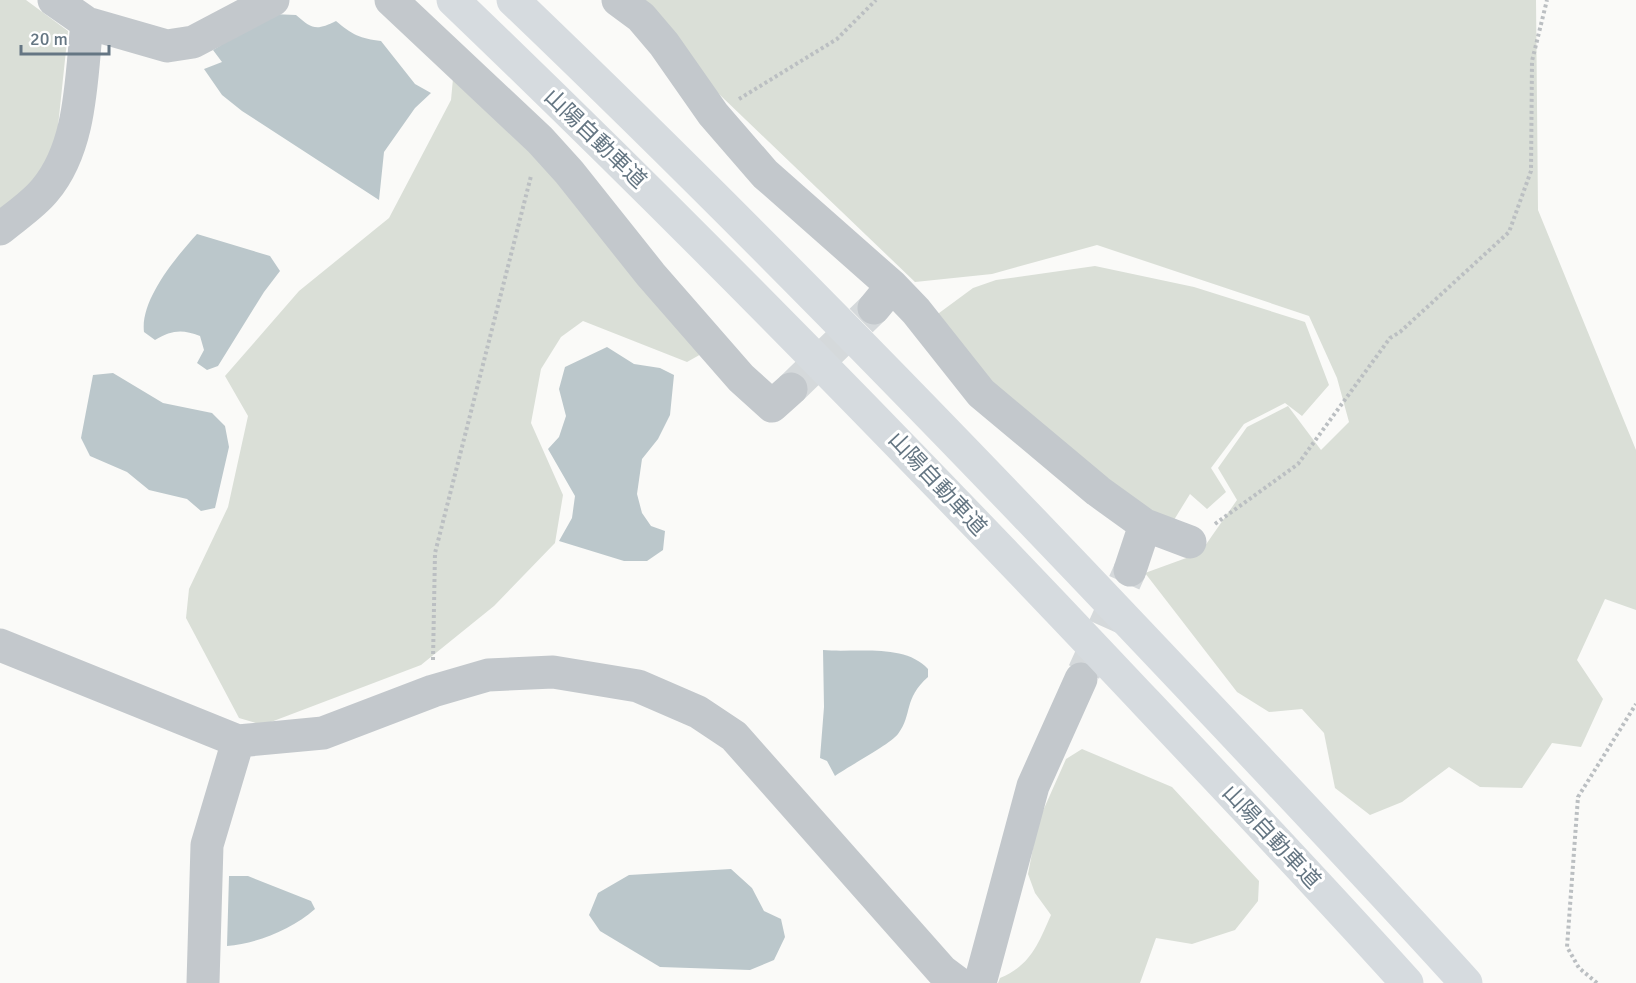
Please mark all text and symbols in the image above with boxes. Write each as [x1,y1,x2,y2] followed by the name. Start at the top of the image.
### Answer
[21,18,110,56] scale bar
[30,28,68,50] text: 20 m
[539,83,653,194] street label: 山陽自動車道
[883,426,993,541] street label: 山陽自動車道
[1217,779,1327,894] street label: 山陽自動車道

